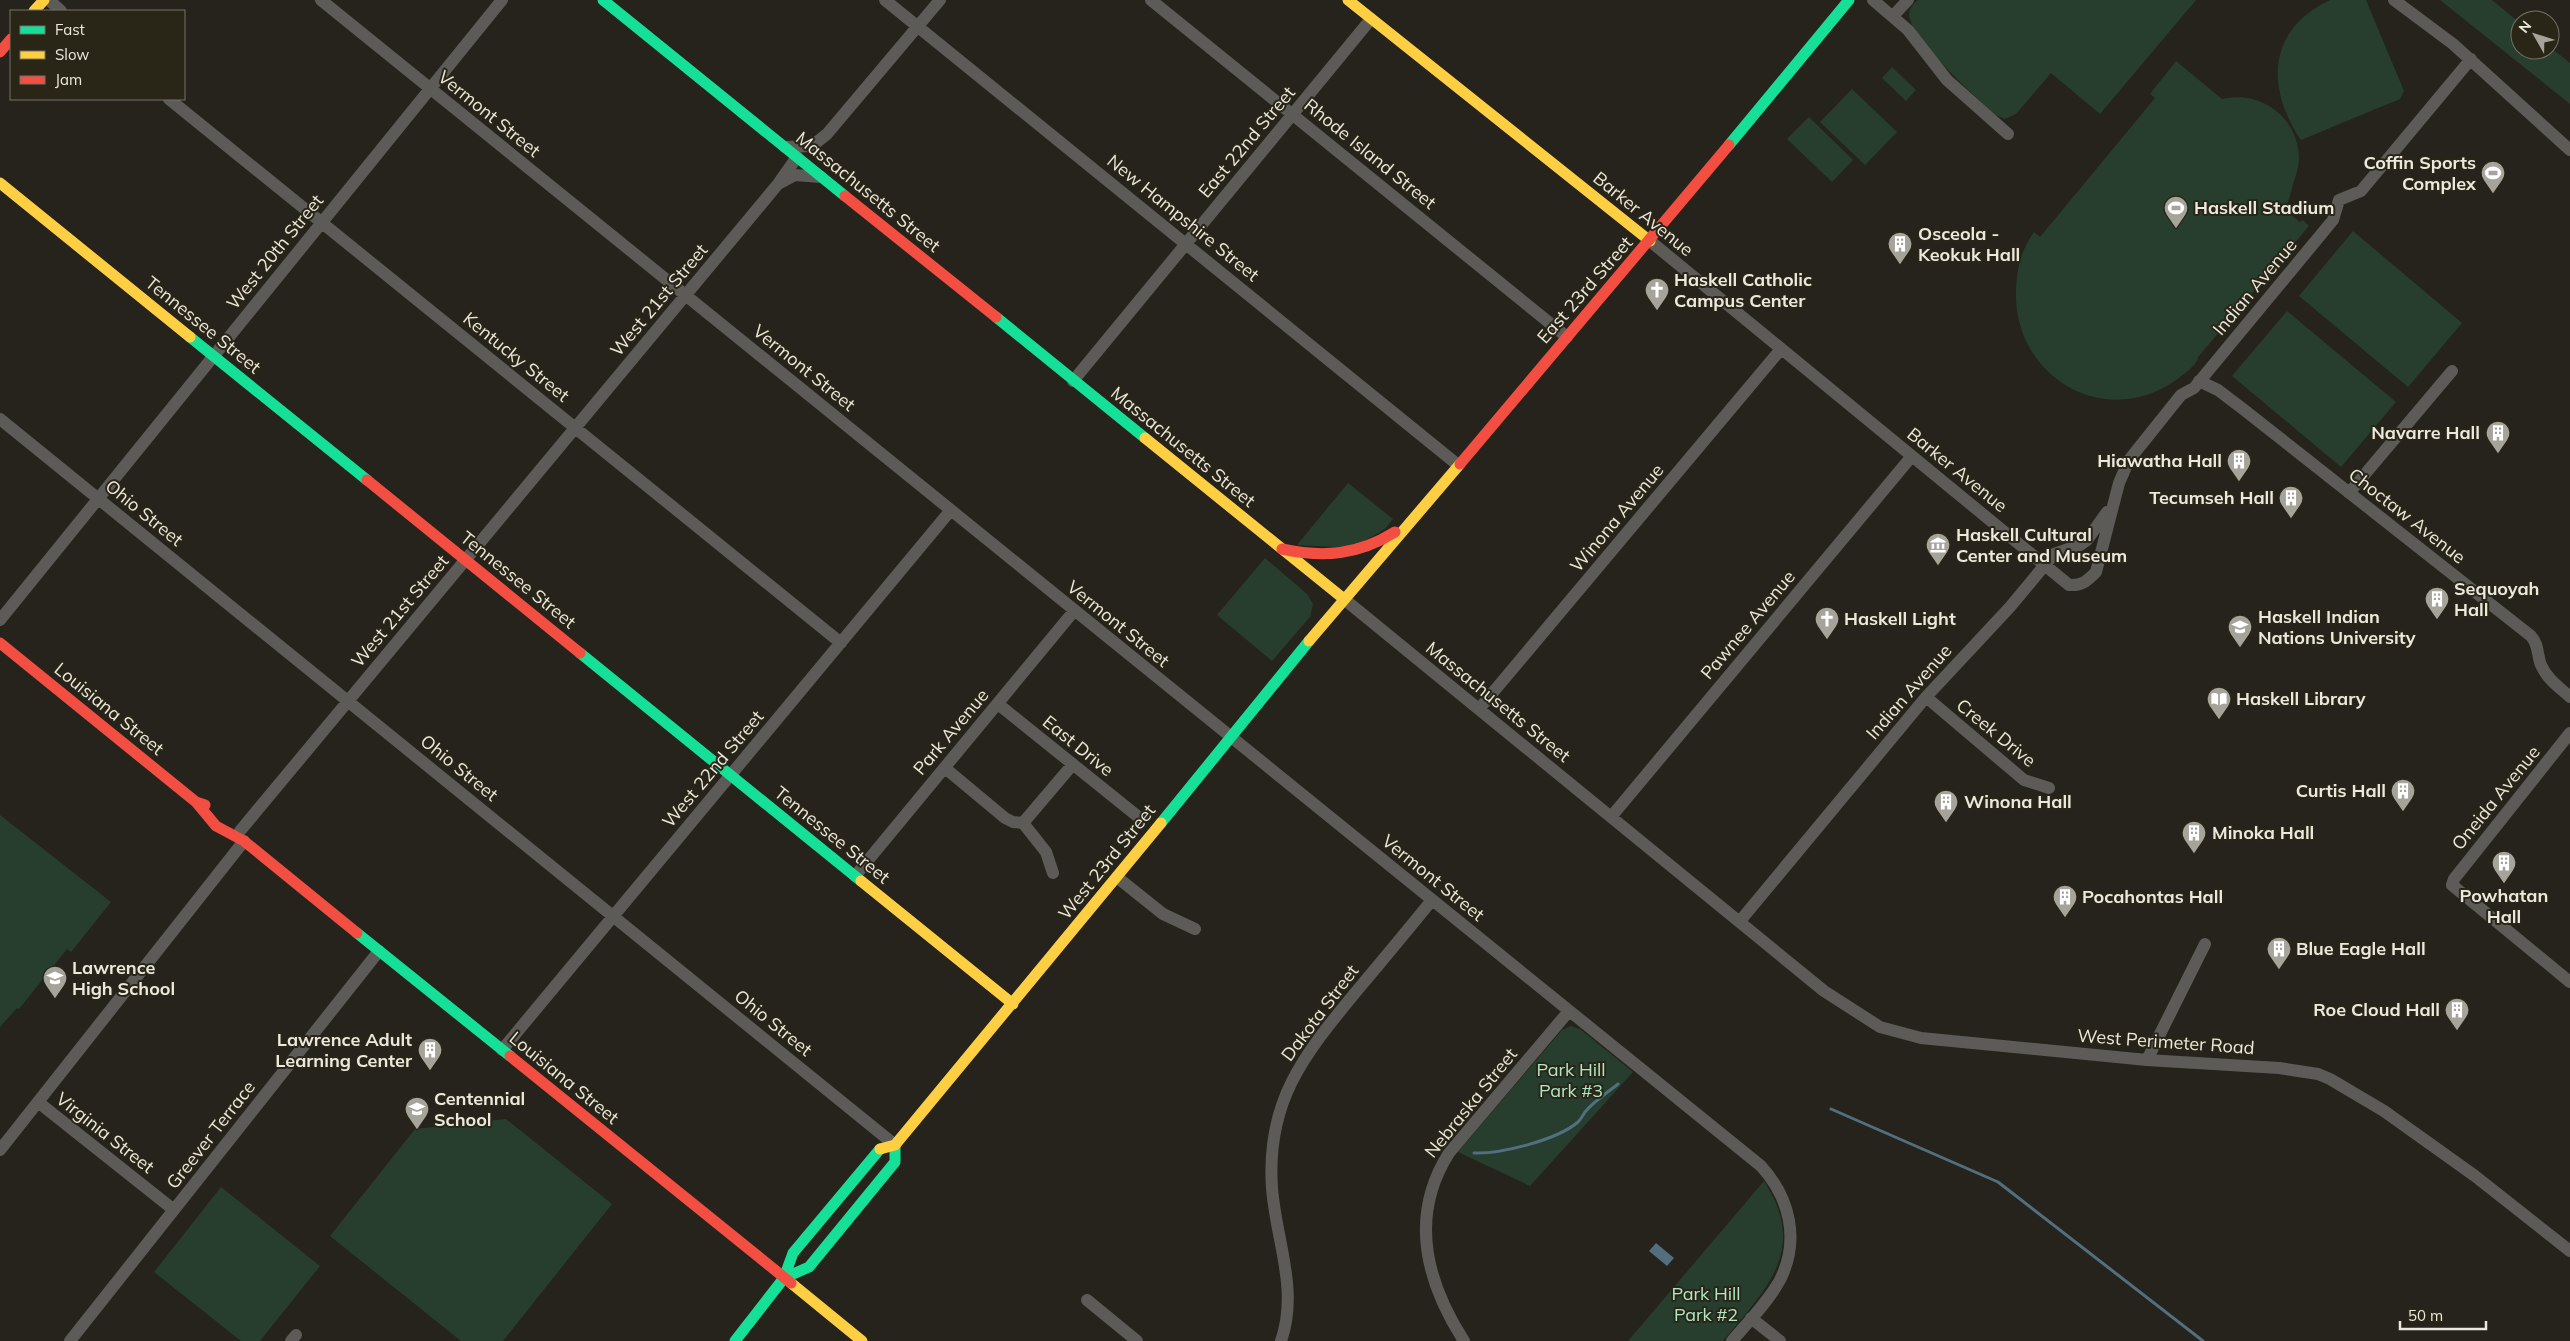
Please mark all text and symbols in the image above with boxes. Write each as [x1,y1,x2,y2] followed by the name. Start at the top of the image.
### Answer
[10,10,185,100] legend
[2510,10,2560,60] north arrow
[2515,17,2535,37] text: N
[55,20,85,39] text: Fast
[55,45,89,64] text: Slow
[433,65,545,162] street label: Vermont Street
[55,70,82,89] text: Jam
[1193,81,1300,202] street label: East 22nd Street
[1300,93,1441,214] street label: Rhode Island Street
[791,126,945,257] street label: Massachusetts Street
[1103,149,1264,286] street label: New Hampshire Street
[2364,151,2477,195] place label: Coffin Sports Complex
[2480,160,2506,194] sports icon: Coffin Sports Complex
[1589,166,1698,261] street label: Barker Avenue
[221,189,328,314] street label: West 20th Street
[2163,195,2189,229] sports icon: Haskell Stadium
[2194,196,2334,219] place label: Haskell Stadium
[1918,222,2020,266] place label: Osceola - Keokuk Hall
[1532,231,1637,348] street label: East 23rd Street
[1887,231,1913,265] building icon: Osceola - Keokuk Hall
[2208,234,2302,340] street label: Indian Avenue
[605,239,712,361] street label: West 21st Street
[1674,268,1812,312] place label: Haskell Catholic Campus Center
[141,271,266,378] street label: Tennessee Street
[1644,277,1670,311] church icon: Haskell Catholic Campus Center
[459,307,574,407] street label: Kentucky Street
[748,319,860,416] street label: Vermont Street
[1106,381,1260,512] street label: Massachusetts Street
[2485,420,2511,454] building icon: Navarre Hall
[2371,421,2480,444] place label: Navarre Hall
[1903,422,2012,517] street label: Barker Avenue
[2226,448,2252,482] building icon: Hiawatha Hall
[2097,449,2222,472] place label: Hiawatha Hall
[1565,459,1668,576] street label: Winona Avenue
[2344,463,2470,568] street label: Choctaw Avenue
[101,474,188,551] street label: Ohio Street
[2278,485,2304,519] building icon: Tecumseh Hall
[2149,486,2274,509] place label: Tecumseh Hall
[1956,523,2127,567] place label: Haskell Cultural Center and Museum
[456,526,581,633] street label: Tennessee Street
[1925,532,1951,566] museum icon: Haskell Cultural Center and Museum
[346,550,453,672] street label: West 21st Street
[1695,566,1800,684] street label: Pawnee Avenue
[1062,575,1174,672] street label: Vermont Street
[2454,577,2539,621] place label: Sequoyah Hall
[2424,586,2450,620] building icon: Sequoyah Hall
[2258,605,2416,649] place label: Haskell Indian Nations University
[1814,606,1840,640] church icon: Haskell Light
[1844,607,1956,630] place label: Haskell Light
[2227,614,2253,648] school or university icon: Haskell Indian Nations University
[1421,636,1575,767] street label: Massachusetts Street
[1861,639,1956,744] street label: Indian Avenue
[50,657,169,760] street label: Louisiana Street
[908,684,993,779] street label: Park Avenue
[2206,686,2232,720] library icon: Haskell Library
[2236,687,2366,710] place label: Haskell Library
[1952,694,2041,772] street label: Creek Drive
[657,705,768,832] street label: West 22nd Street
[1038,710,1118,781] street label: East Drive
[416,729,503,806] street label: Ohio Street
[2447,741,2545,854] street label: Oneida Avenue
[2390,778,2416,812] building icon: Curtis Hall
[2296,779,2386,802] place label: Curtis Hall
[770,781,895,888] street label: Tennessee Street
[1933,789,1959,823] building icon: Winona Hall
[1964,790,2072,813] place label: Winona Hall
[1053,799,1160,924] street label: West 23rd Street
[2181,820,2207,854] building icon: Minoka Hall
[2212,821,2314,844] place label: Minoka Hall
[1377,829,1489,926] street label: Vermont Street
[2491,850,2517,884] building icon: Powhatan Hall
[2052,884,2078,918] building icon: Pocahontas Hall
[2460,884,2548,928] place label: Powhatan Hall
[2082,885,2223,908] place label: Pocahontas Hall
[2266,936,2292,970] building icon: Blue Eagle Hall
[2296,937,2426,960] place label: Blue Eagle Hall
[72,956,175,1000] place label: Lawrence High School
[1276,960,1363,1066] street label: Dakota Street
[42,965,68,999] school or university icon: Lawrence High School
[730,984,817,1061] street label: Ohio Street
[2444,997,2470,1031] building icon: Roe Cloud Hall
[2313,998,2440,1021] place label: Roe Cloud Hall
[2077,1024,2255,1059] street label: West Perimeter Road
[505,1026,624,1129] street label: Louisiana Street
[275,1028,413,1072] place label: Lawrence Adult Learning Center
[417,1037,443,1071] building icon: Lawrence Adult Learning Center
[1419,1043,1522,1162] street label: Nebraska Street
[1536,1058,1606,1102] park label: Park Hill Park #3
[161,1076,260,1193] street label: Greever Terrace
[52,1087,159,1178] street label: Virginia Street
[434,1087,525,1131] place label: Centennial School
[404,1096,430,1130] school or university icon: Centennial School
[1671,1282,1741,1326] park label: Park Hill Park #2
[2400,1298,2486,1330] scale bar
[2408,1306,2443,1325] text: 50 m

